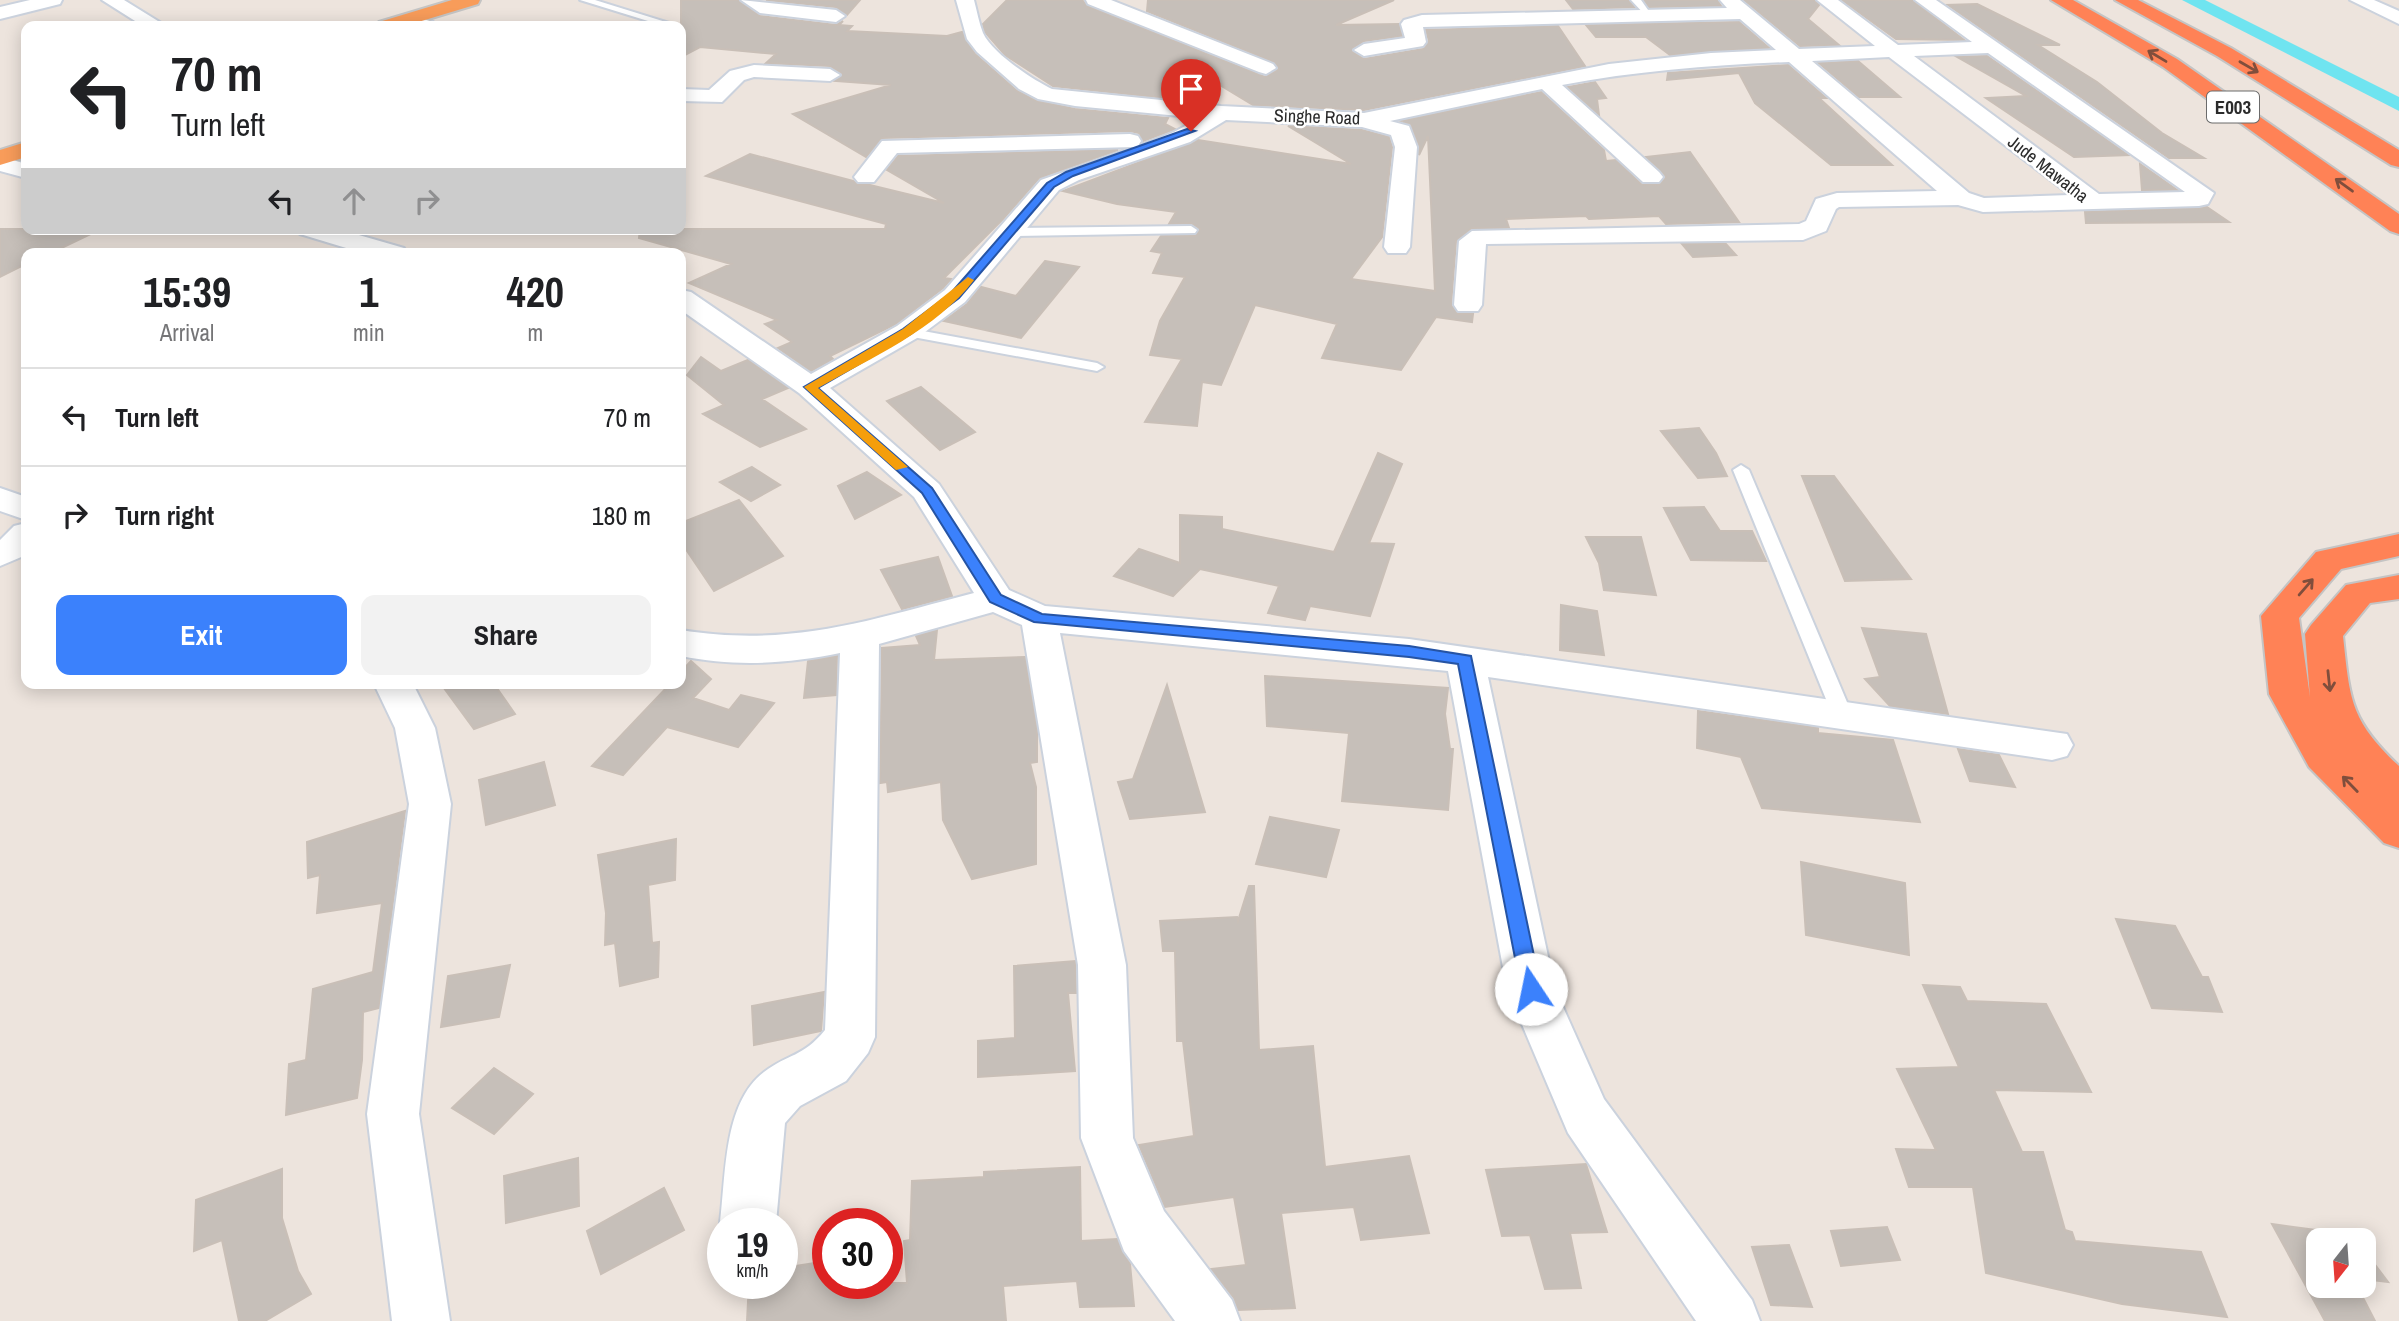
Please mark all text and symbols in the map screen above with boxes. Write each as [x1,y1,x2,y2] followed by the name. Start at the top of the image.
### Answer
[171,40,263,106] text: 70 m
[56,49,147,140] icon: left
[2148,49,2168,63] one-way arrow
[1161,59,1221,131] pin
[2239,60,2259,74] one-way arrow
[1172,70,1210,108] icon: arrive
[2207,92,2259,122] road number: E003
[171,103,265,146] text: Turn left
[1274,103,1361,130] street label: Singhe Road
[2003,129,2094,208] street label: Jude Mawatha
[2335,178,2354,193] one-way arrow
[262,182,300,220] icon: left
[335,182,373,220] icon: ahead
[408,182,446,220] icon: right
[143,264,231,320] text: 15:39
[359,264,378,320] text: 1
[507,264,564,320] text: 420
[160,317,214,348] text: Arrival
[353,317,385,348] text: min
[527,317,543,348] text: m
[56,398,94,436] icon: left
[115,400,199,435] text: Turn left
[604,400,651,435] text: 70 m
[56,496,94,534] icon: right
[115,498,214,533] text: Turn right
[592,498,651,533] text: 180 m
[2298,578,2314,596] one-way arrow
[56,595,347,675] button: Exit
[361,595,651,675] button: Share
[2323,669,2336,692] one-way arrow
[2342,776,2359,793] one-way arrow
[1494,952,1568,1026] position arrow
[812,1208,903,1299] speed limit sign: 30
[737,1221,768,1268] text: 19
[2306,1228,2376,1298] north arrow
[2306,1228,2376,1298] map controls
[737,1258,769,1283] text: km/h

